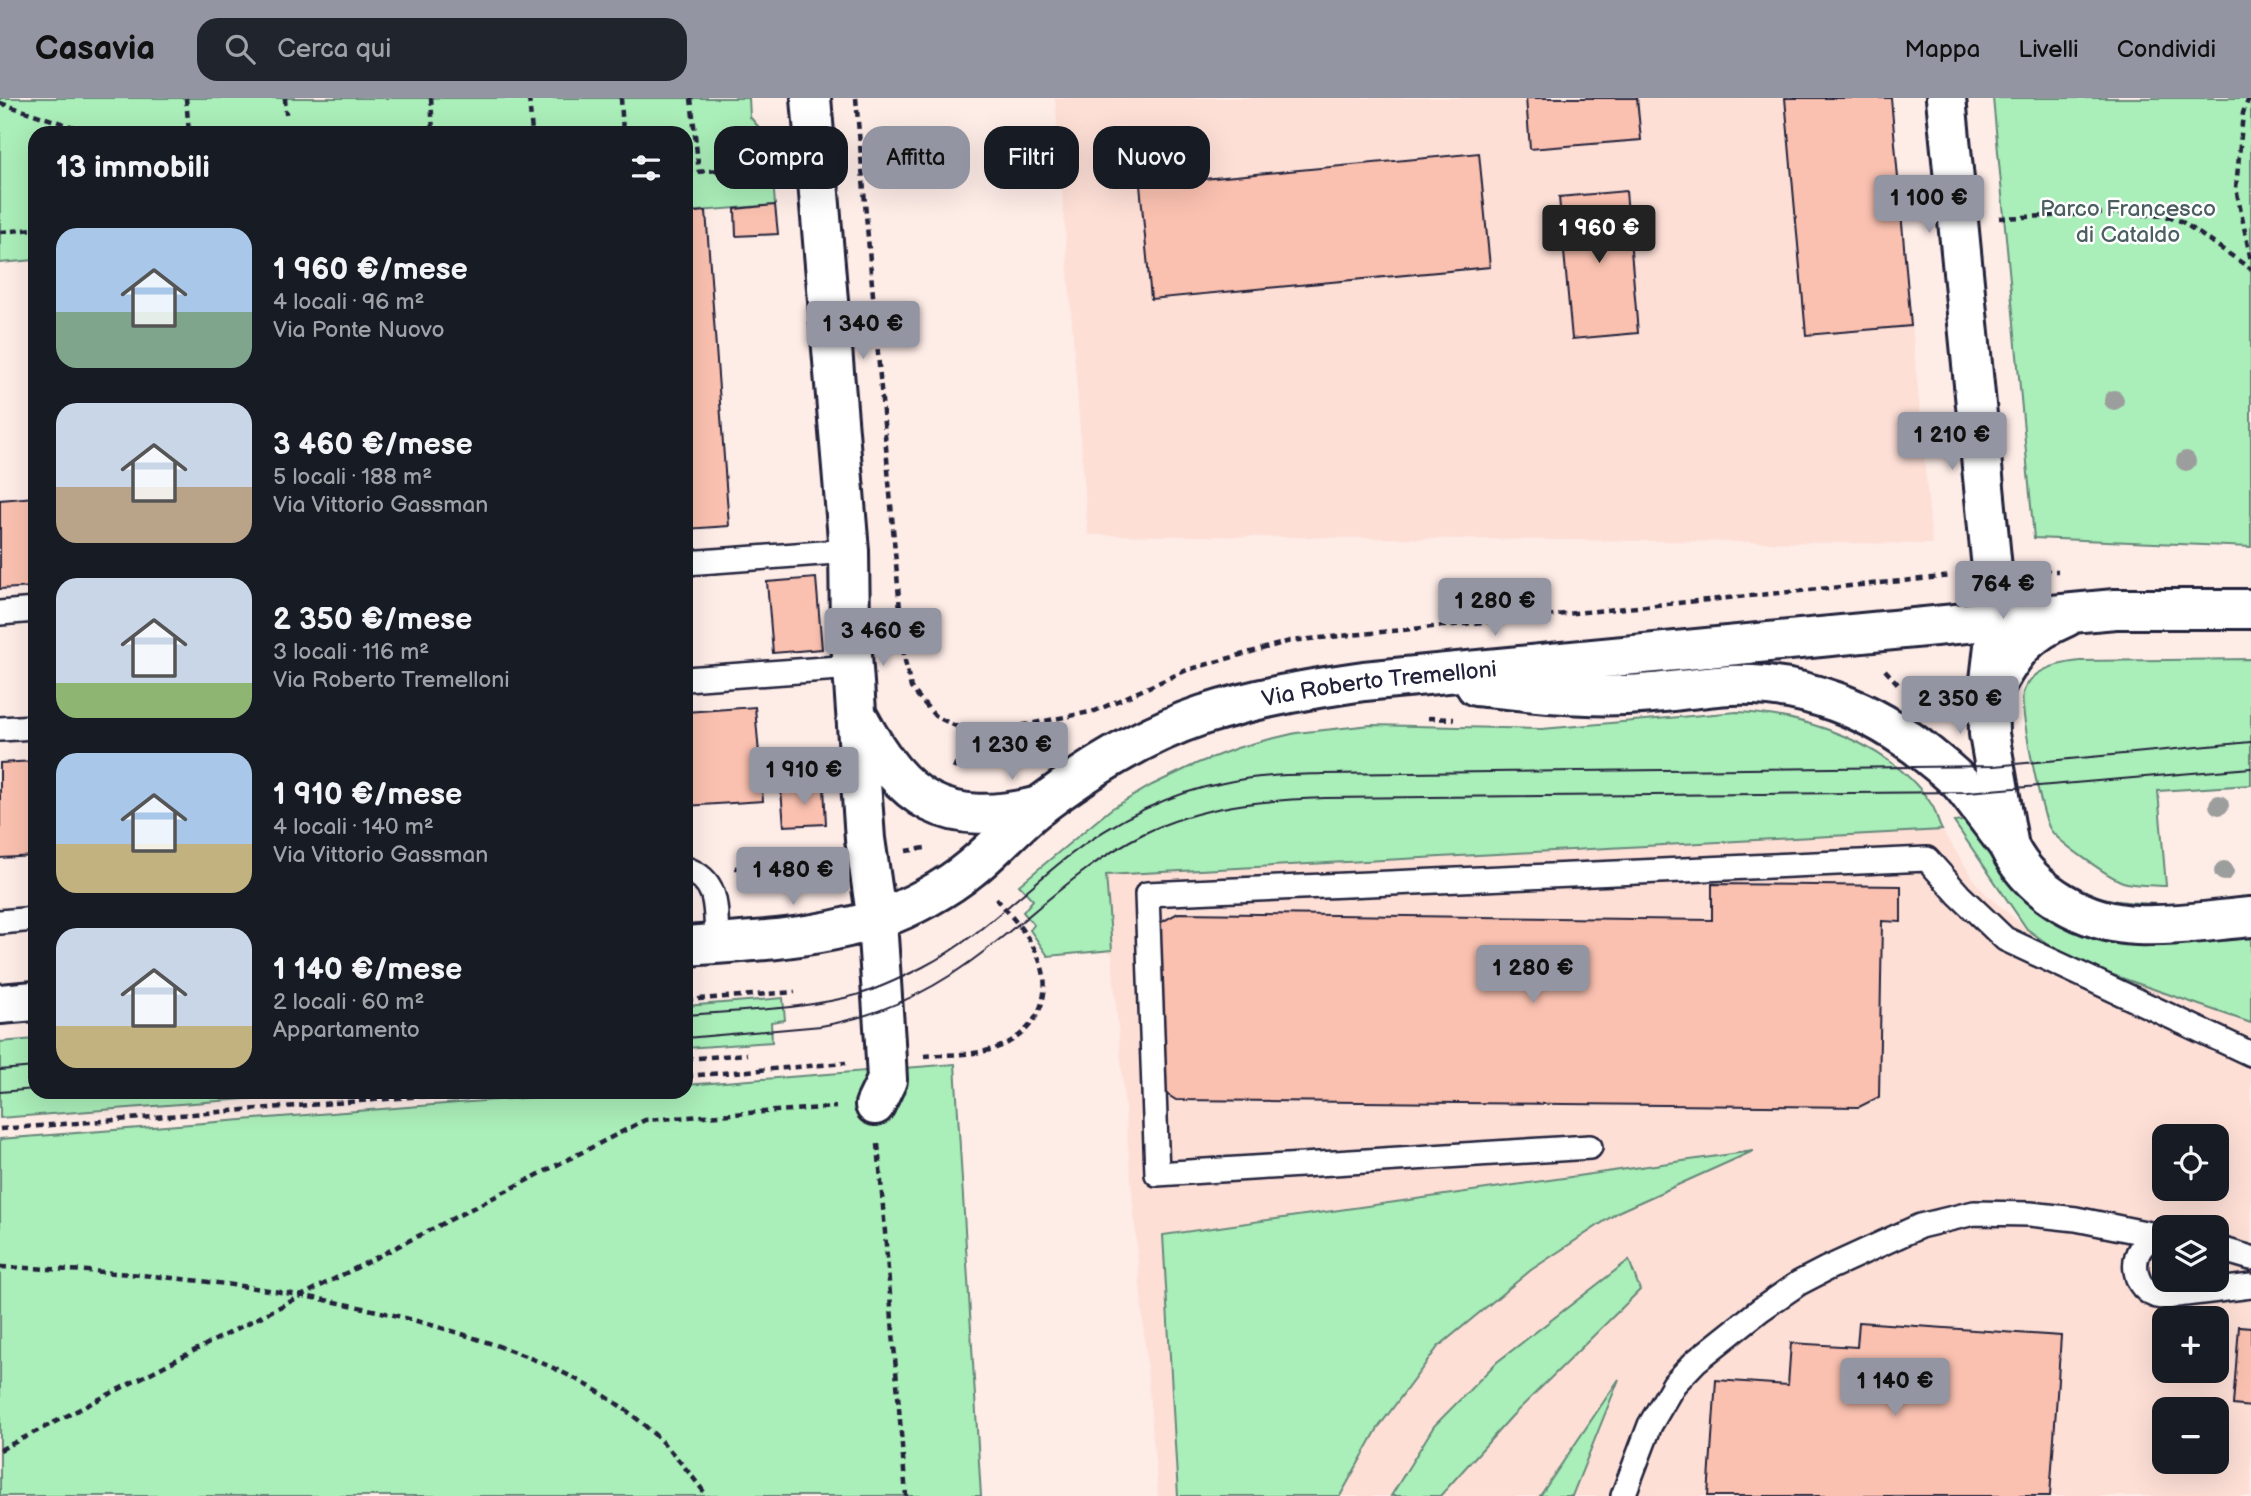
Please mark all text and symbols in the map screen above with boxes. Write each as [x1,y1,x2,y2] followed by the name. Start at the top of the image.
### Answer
[197,18,687,81] search box
[35,29,155,69] text: Casavia
[221,30,259,68] icon: search
[277,34,391,65] text: Cerca qui
[1905,35,1980,64] text: Mappa
[2018,35,2079,64] text: Livelli
[2117,35,2216,64] text: Condividi
[714,126,848,189] chip: Compra
[862,126,970,189] chip: Affitta
[984,126,1079,189] chip: Filtri
[1093,126,1210,189] chip: Nuovo
[627,149,665,187] icon: filters
[56,150,210,186] text: 13 immobili
[1864,176,1994,235] pin: 1 100 €
[1890,184,1968,212] text: 1 100 €
[2040,195,2216,249] park label: Parco Francesco di Cataldo
[1534,206,1664,265] pin: 1 960 €
[1558,214,1640,242] text: 1 960 €
[273,252,468,288] text: 1 960 €/mese
[112,256,196,340] icon: home
[273,288,425,316] text: 4 locali · 96 m²
[798,302,928,361] pin: 1 340 €
[823,310,903,338] text: 1 340 €
[273,316,445,344] text: Via Ponte Nuovo
[1887,412,2017,472] pin: 1 210 €
[1914,421,1990,449] text: 1 210 €
[273,427,473,463] text: 3 460 €/mese
[112,431,196,515] icon: home
[273,463,432,491] text: 5 locali · 188 m²
[273,491,488,519] text: Via Vittorio Gassman
[1954,561,2052,621] pin: 764 €
[1971,570,2035,598] text: 764 €
[1430,578,1560,638] pin: 1 280 €
[1454,587,1536,615] text: 1 280 €
[273,602,472,638] text: 2 350 €/mese
[112,606,196,690] icon: home
[818,608,948,668] pin: 3 460 €
[840,617,926,645] text: 3 460 €
[273,638,429,666] text: 3 locali · 116 m²
[1259,655,1498,714] street label: Via Roberto Tremelloni
[273,666,510,694] text: Via Roberto Tremelloni
[1895,676,2025,736] pin: 2 350 €
[1918,685,2002,713] text: 2 350 €
[947,722,1077,782] pin: 1 230 €
[972,731,1052,759] text: 1 230 €
[739,748,869,807] pin: 1 910 €
[766,756,842,784] text: 1 910 €
[273,777,462,813] text: 1 910 €/mese
[112,781,196,865] icon: home
[273,813,434,841] text: 4 locali · 140 m²
[273,841,488,869] text: Via Vittorio Gassman
[728,848,858,907] pin: 1 480 €
[752,856,834,884] text: 1 480 €
[1468,946,1598,1005] pin: 1 280 €
[273,952,462,988] text: 1 140 €/mese
[1492,954,1574,982] text: 1 280 €
[112,956,196,1040] icon: home
[273,988,424,1016] text: 2 locali · 60 m²
[273,1016,420,1044] text: Appartamento
[2152,1124,2229,1474] map controls
[2152,1124,2229,1201] button: locate
[2152,1215,2229,1292] button: layers
[2152,1306,2229,1383] button: +
[1830,1358,1960,1418] pin: 1 140 €
[1856,1367,1934,1395] text: 1 140 €
[2152,1397,2229,1474] button: −

